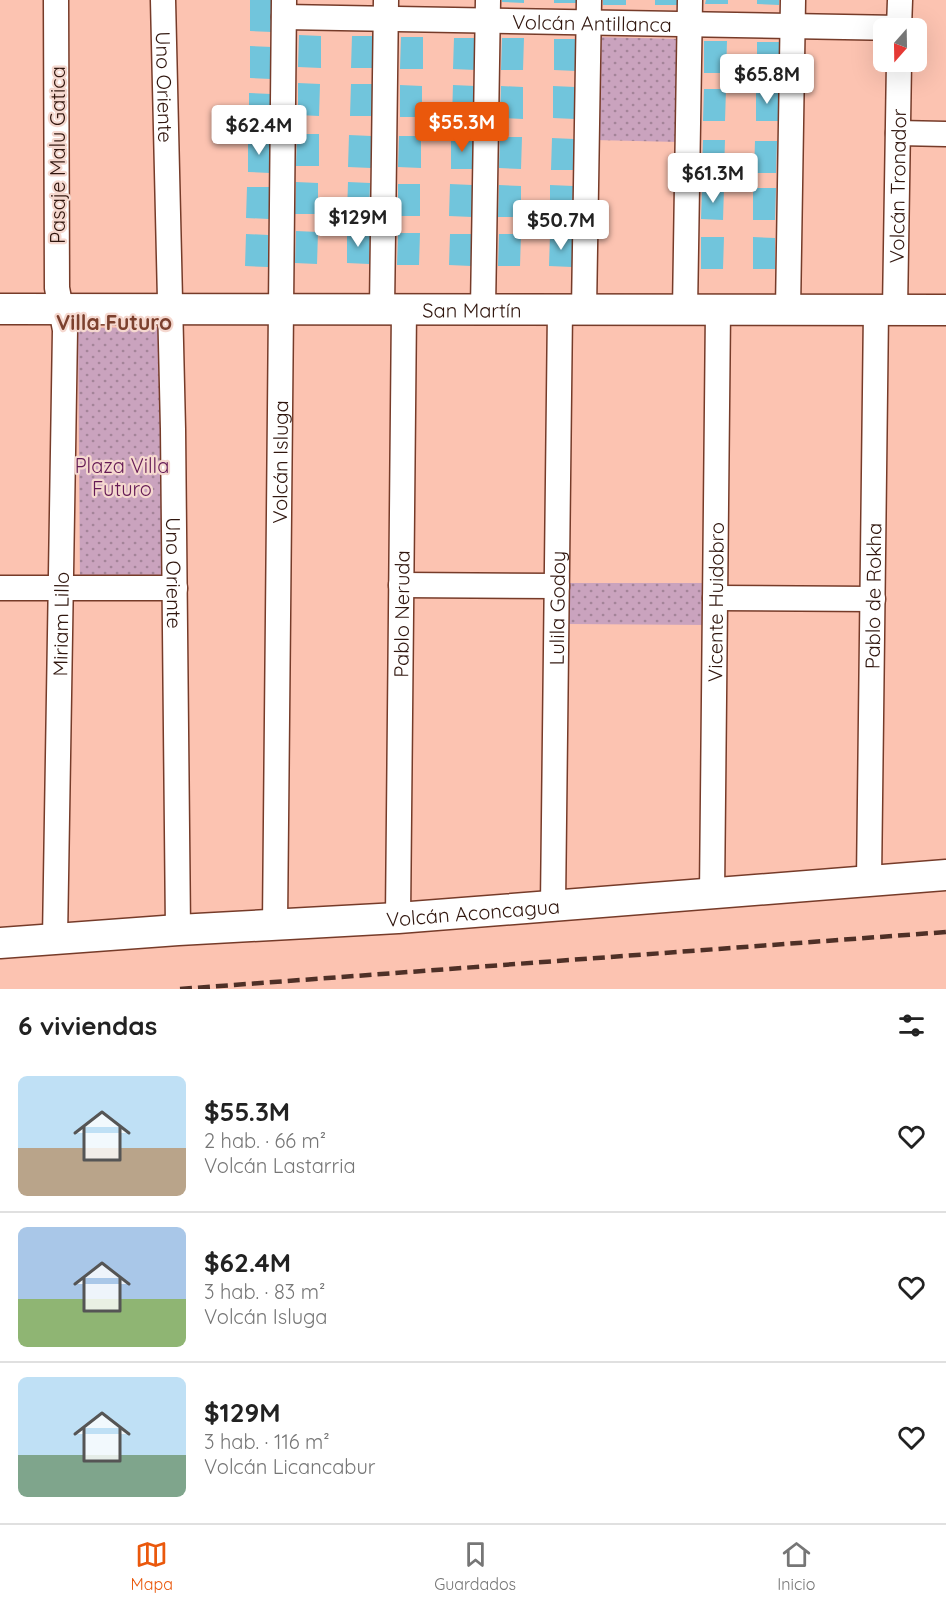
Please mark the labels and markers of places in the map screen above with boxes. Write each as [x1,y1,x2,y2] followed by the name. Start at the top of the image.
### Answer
[718,54,816,105] pin: $65.8M
[413,102,511,153] pin: $55.3M
[210,105,308,156] pin: $62.4M
[664,153,762,204] pin: $61.3M
[316,197,400,248] pin: $129M
[512,200,610,251] pin: $50.7M

